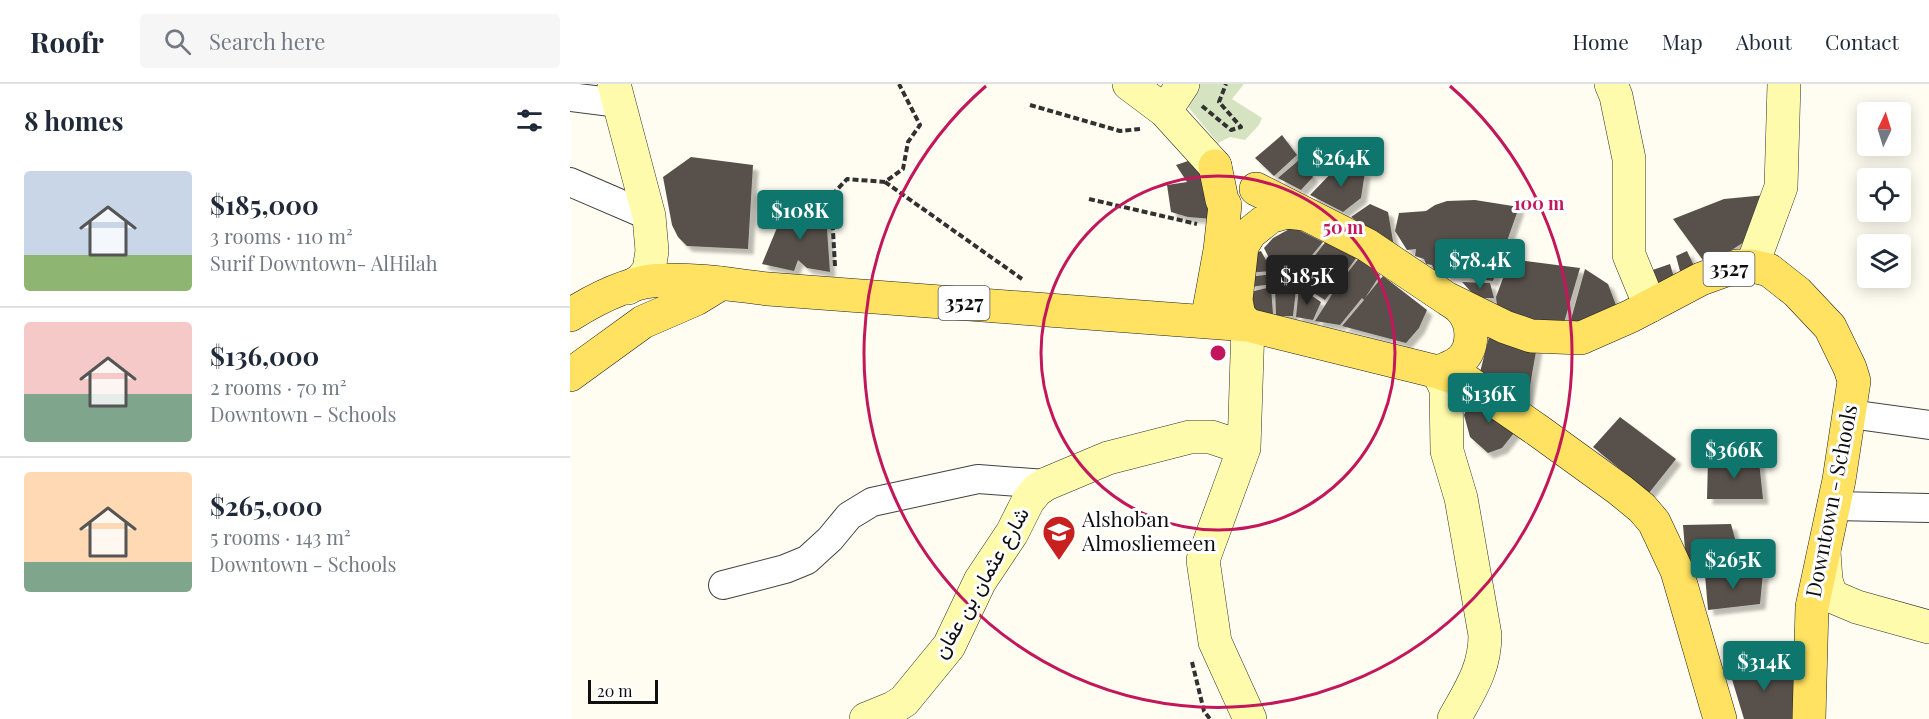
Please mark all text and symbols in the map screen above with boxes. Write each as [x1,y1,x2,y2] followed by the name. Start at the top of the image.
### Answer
[140,14,560,68] search box
[30,23,104,60] text: Roofr
[161,25,194,58] icon: search
[209,26,325,56] text: Search here
[1573,27,1629,55] text: Home
[1662,27,1703,55] text: Map
[1736,27,1792,55] text: About
[1825,27,1899,55] text: Contact
[1857,102,1911,156] north arrow
[1857,102,1911,288] map controls
[24,103,123,138] text: 8 homes
[513,104,546,137] icon: filters
[1299,137,1383,188] pin: $264K
[1312,143,1370,170] text: $264K
[1857,168,1911,222] button: locate
[210,187,319,222] text: $185,000
[758,190,842,241] pin: $108K
[1514,191,1565,215] text: 100 m
[72,195,144,267] icon: home
[771,196,829,223] text: $108K
[1323,215,1364,239] text: 50 m
[210,222,353,249] text: 3 rooms · 110 m²
[1857,234,1911,288] button: layers
[1431,239,1529,290] pin: $78.4K
[1449,245,1511,272] text: $78.4K
[210,249,437,276] text: Surif Downtown- AlHilah
[1704,252,1754,286] road number: 3527
[1265,255,1349,306] pin: $185K
[1280,261,1334,288] text: $185K
[938,286,990,320] road number: 3527
[210,338,319,373] text: $136,000
[1208,343,1228,363] centre of rings
[72,346,144,418] icon: home
[210,373,347,400] text: 2 rooms · 70 m²
[1447,373,1531,424] pin: $136K
[1462,379,1516,406] text: $136K
[210,400,396,427] text: Downtown - Schools
[1798,402,1862,599] street label: Downtown - Schools
[1692,429,1776,480] pin: $366K
[1705,435,1763,462] text: $366K
[210,488,322,523] text: $265,000
[72,496,144,568] icon: home
[924,501,1036,664] street label: شارع عثمان بن عفان
[1081,504,1216,556] place label: Alshoban Almosliemeen
[1041,514,1077,561] school or university icon: Alshoban Almosliemeen
[210,523,351,550] text: 5 rooms · 143 m²
[1691,539,1775,590] pin: $265K
[1705,545,1761,572] text: $265K
[210,550,396,577] text: Downtown - Schools
[1722,641,1806,692] pin: $314K
[1737,647,1791,674] text: $314K
[588,677,658,704] scale bar
[597,680,632,701] text: 20 m

